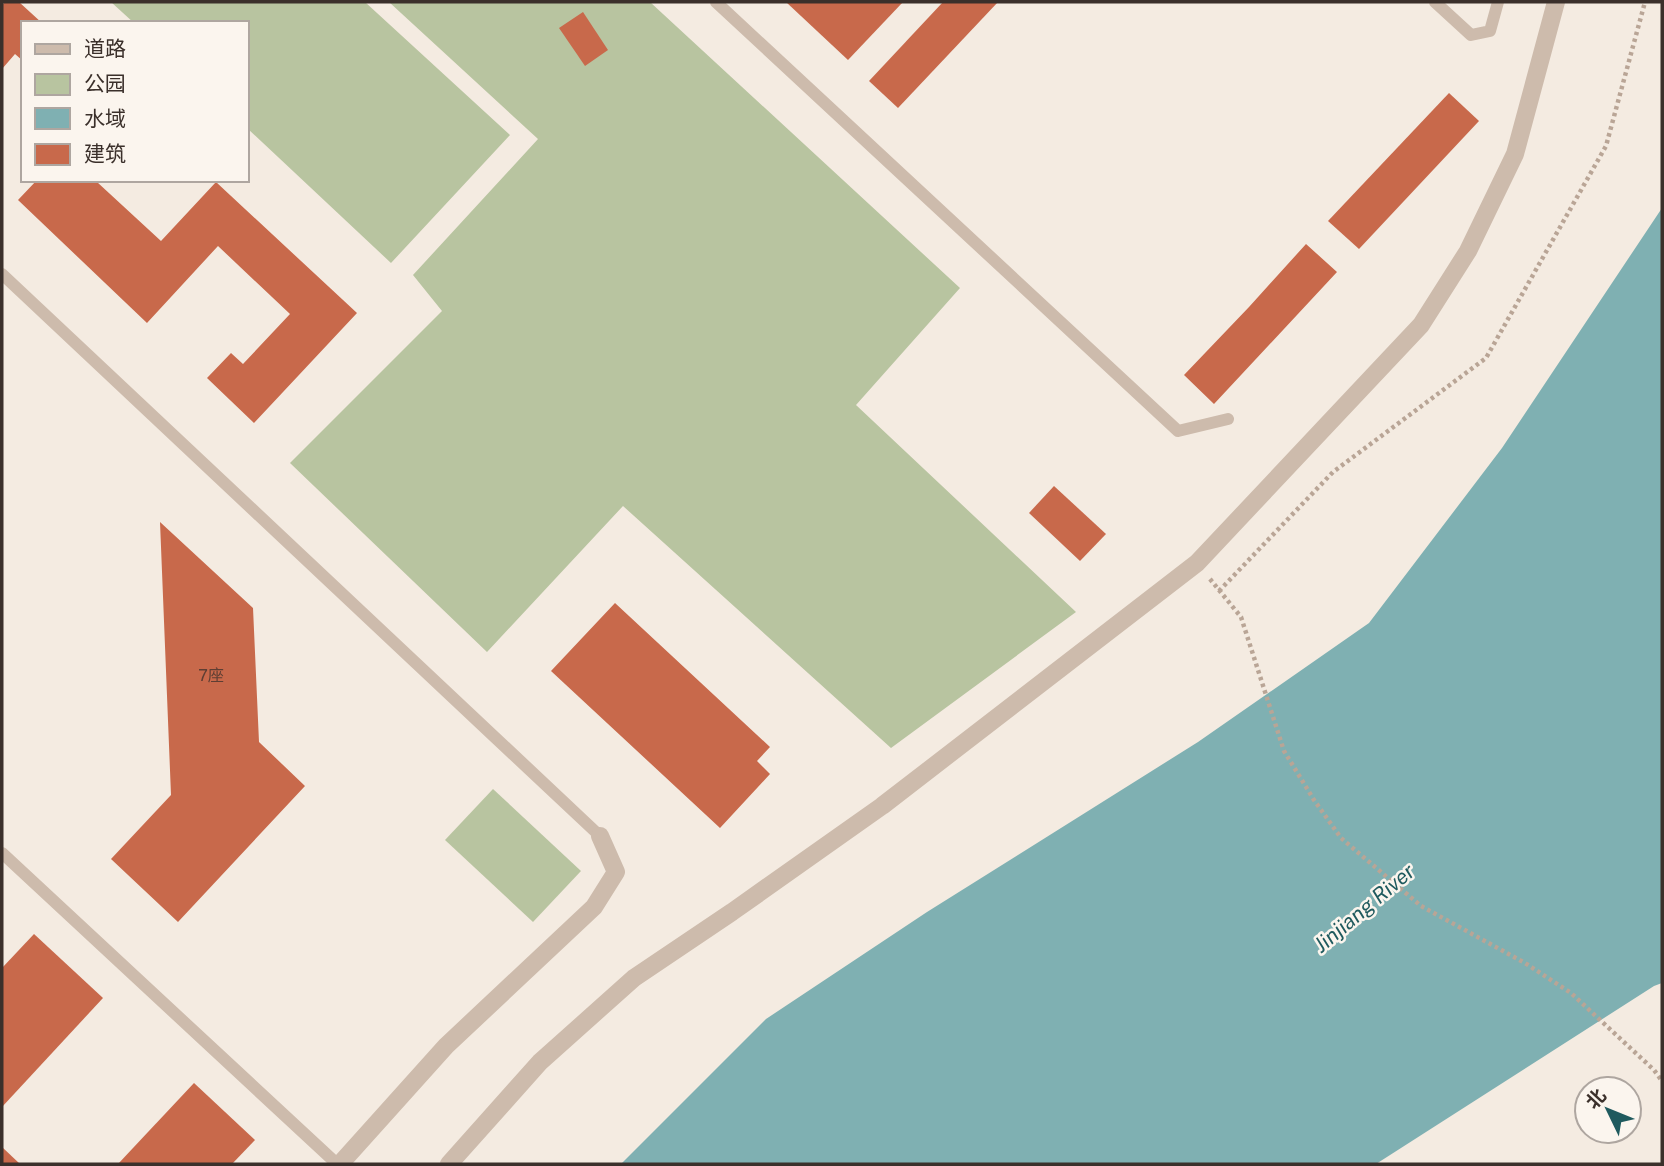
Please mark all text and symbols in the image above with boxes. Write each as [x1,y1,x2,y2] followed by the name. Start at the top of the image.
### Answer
[21,21,248,182] legend
[84,36,126,61] text: 道路
[84,71,126,96] text: 公园
[84,106,126,131] text: 水域
[84,141,126,166] text: 建筑
[198,666,224,685] house number: 7座
[1308,858,1420,957] water label: Jinjiang River
[1573,1075,1643,1145] north arrow
[1581,1084,1610,1113] text: 北

